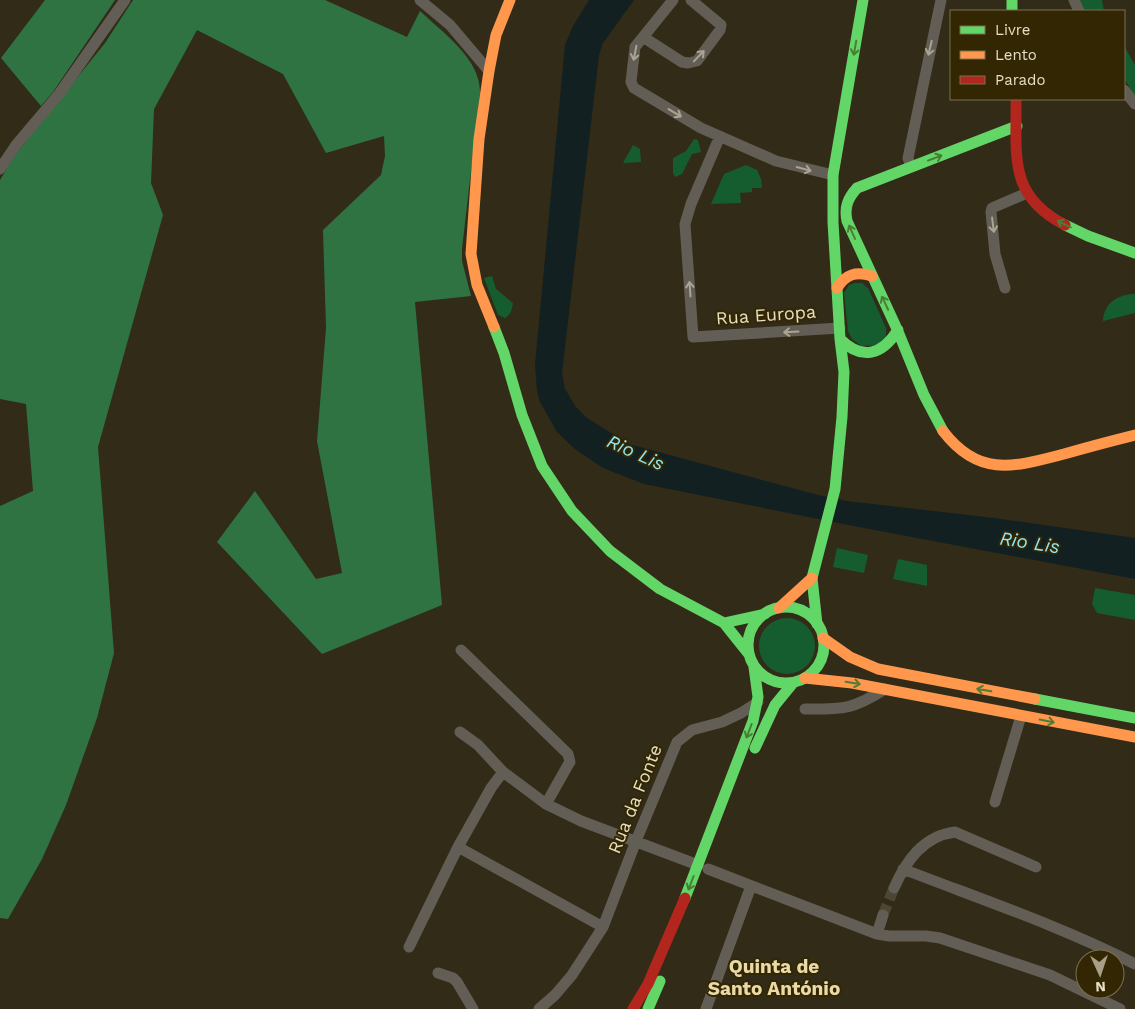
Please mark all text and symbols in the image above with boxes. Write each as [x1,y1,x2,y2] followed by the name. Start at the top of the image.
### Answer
[950,10,1125,100] legend
[995,21,1030,39] text: Livre
[925,39,935,55] one-way arrow
[849,40,859,56] one-way arrow
[630,45,639,61] one-way arrow
[995,46,1037,64] text: Lento
[693,50,705,63] one-way arrow
[995,71,1045,89] text: Parado
[668,109,682,119] one-way arrow
[927,153,942,162] one-way arrow
[796,165,812,174] one-way arrow
[988,217,998,233] one-way arrow
[1057,219,1072,229] one-way arrow
[847,225,857,240] one-way arrow
[685,281,694,297] one-way arrow
[880,296,889,311] one-way arrow
[715,301,817,328] street label: Rua Europa
[783,327,799,336] one-way arrow
[604,430,668,475] water label: Rio Lis
[998,526,1062,559] water label: Rio Lis
[845,679,861,688] one-way arrow
[976,684,992,694] one-way arrow
[1038,716,1054,726] one-way arrow
[744,723,753,738] one-way arrow
[603,741,666,856] street label: Rua da Fonte
[686,875,695,890] one-way arrow
[1075,949,1125,999] north arrow
[708,955,840,1000] district label: Quinta de Santo António
[1095,979,1106,995] text: N

